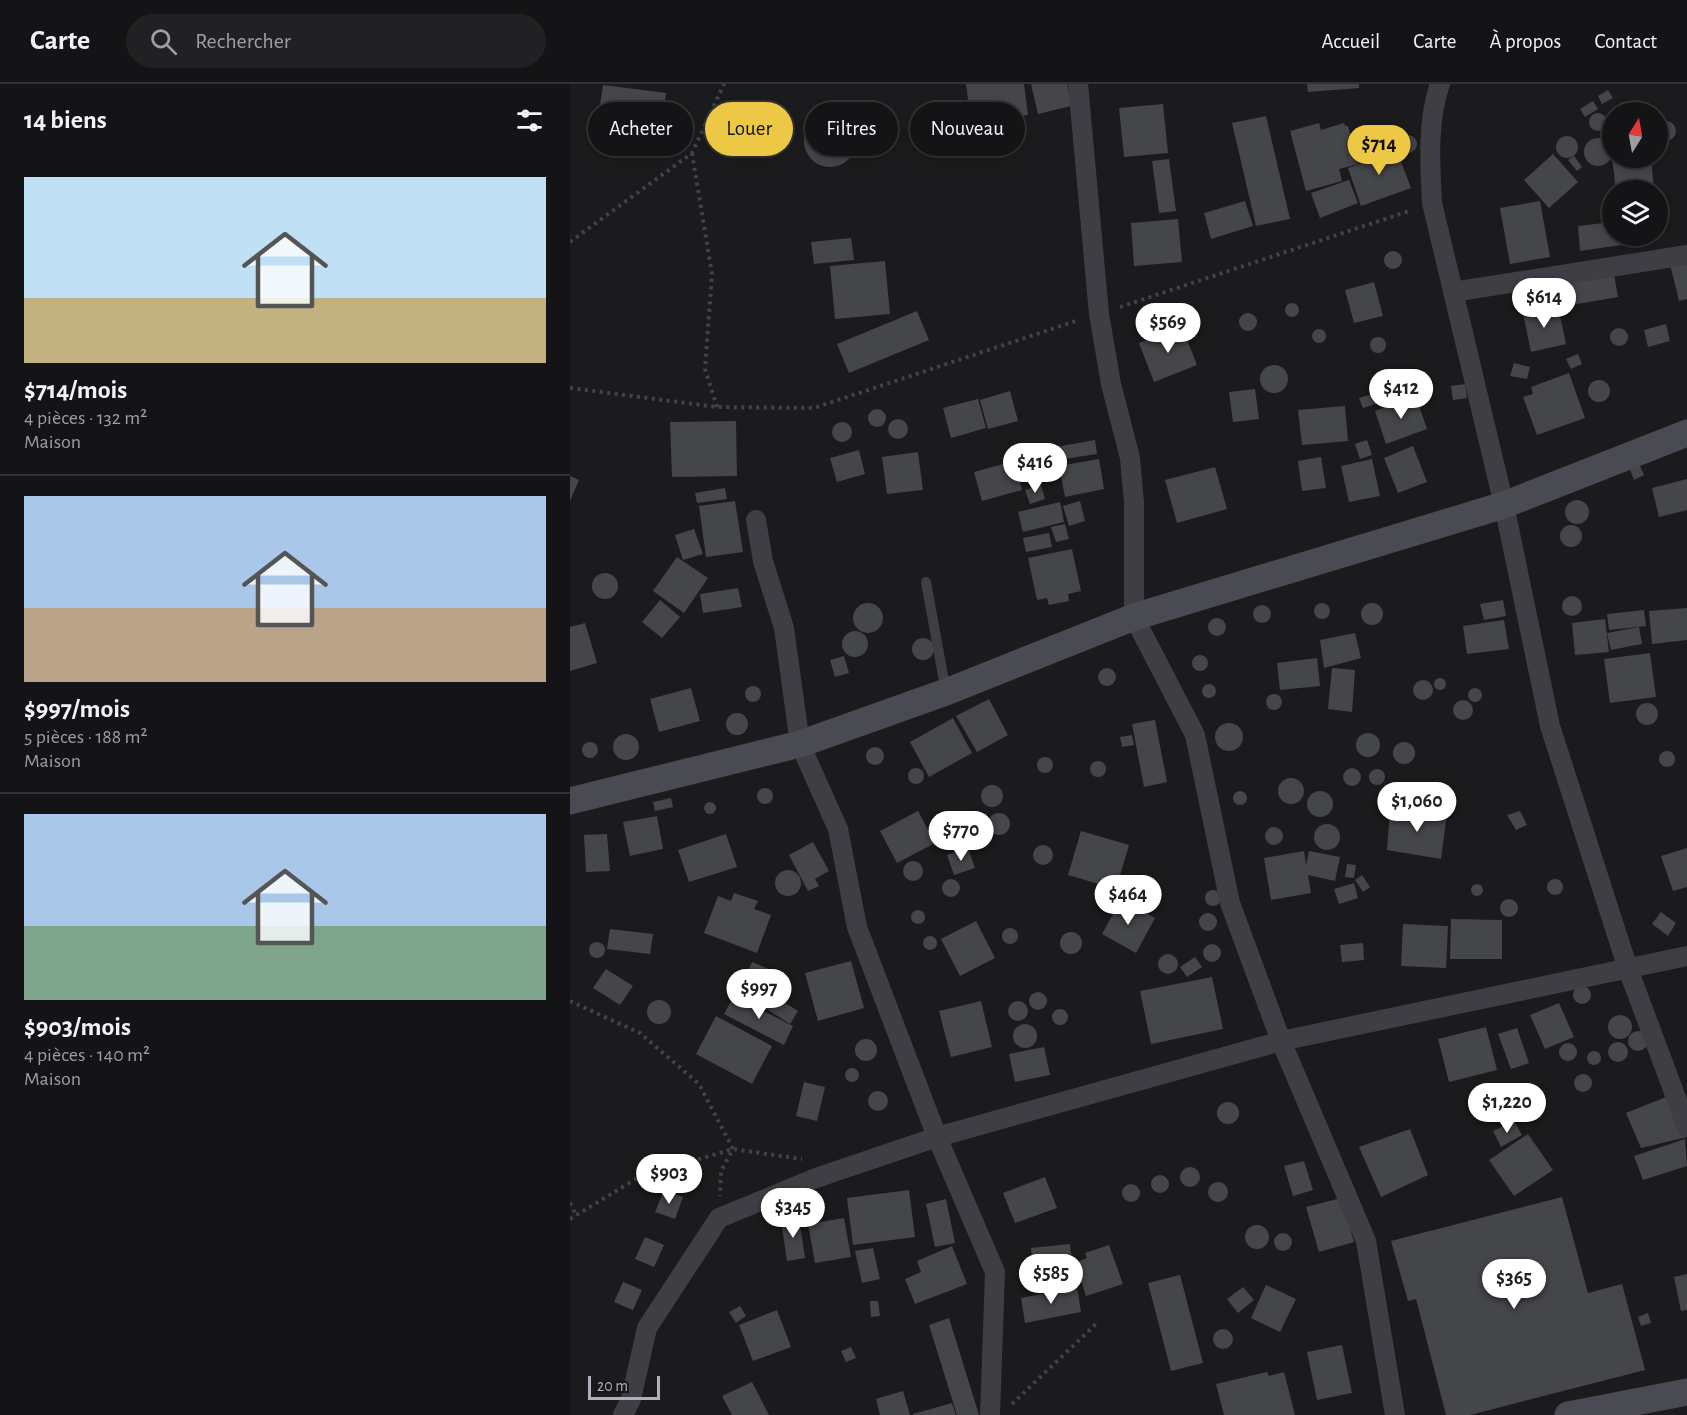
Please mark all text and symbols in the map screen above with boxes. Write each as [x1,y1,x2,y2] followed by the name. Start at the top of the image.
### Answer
[126,14,546,68] search box
[147,25,180,58] icon: search
[30,27,90,55] text: Carte
[195,30,291,52] text: Rechercher
[1322,31,1380,52] text: Accueil
[1413,31,1456,52] text: Carte
[1489,31,1561,52] text: À propos
[1594,31,1657,52] text: Contact
[588,102,693,156] chip: Acheter
[705,102,793,156] chip: Louer
[805,102,898,156] chip: Filtres
[910,102,1025,156] chip: Nouveau
[1602,102,1668,168] north arrow
[1602,102,1668,246] map controls
[513,104,546,137] icon: filters
[24,107,107,133] text: 14 biens
[1343,125,1415,176] pin: $714
[1362,134,1396,154] text: $714
[1602,180,1668,246] button: layers
[231,216,339,324] icon: home
[1508,278,1580,329] pin: $614
[1526,287,1562,307] text: $614
[1132,303,1204,354] pin: $569
[1150,312,1186,332] text: $569
[1365,369,1437,420] pin: $412
[24,377,127,403] text: $714/mois
[1383,378,1419,398] text: $412
[24,408,147,428] text: 4 pièces · 132 m²
[24,432,81,452] text: Maison
[999,443,1071,494] pin: $416
[1017,452,1053,472] text: $416
[231,535,339,643] icon: home
[24,696,130,722] text: $997/mois
[24,727,148,747] text: 5 pièces · 188 m²
[24,751,81,771] text: Maison
[1368,782,1466,833] pin: $1,060
[1391,791,1443,811] text: $1,060
[925,811,997,862] pin: $770
[943,820,979,840] text: $770
[231,853,339,961] icon: home
[1092,875,1164,926] pin: $464
[1109,884,1147,904] text: $464
[723,969,795,1020] pin: $997
[741,978,777,998] text: $997
[24,1014,131,1040] text: $903/mois
[24,1045,150,1065] text: 4 pièces · 140 m²
[24,1069,81,1089] text: Maison
[1458,1083,1556,1134] pin: $1,220
[1482,1092,1532,1112] text: $1,220
[633,1154,705,1205] pin: $903
[650,1163,688,1183] text: $903
[757,1188,829,1239] pin: $345
[775,1197,811,1217] text: $345
[1015,1254,1087,1305] pin: $585
[1478,1259,1550,1310] pin: $365
[1033,1263,1069,1283] text: $585
[1496,1268,1532,1288] text: $365
[588,1373,660,1400] scale bar
[597,1378,628,1394] text: 20 m

